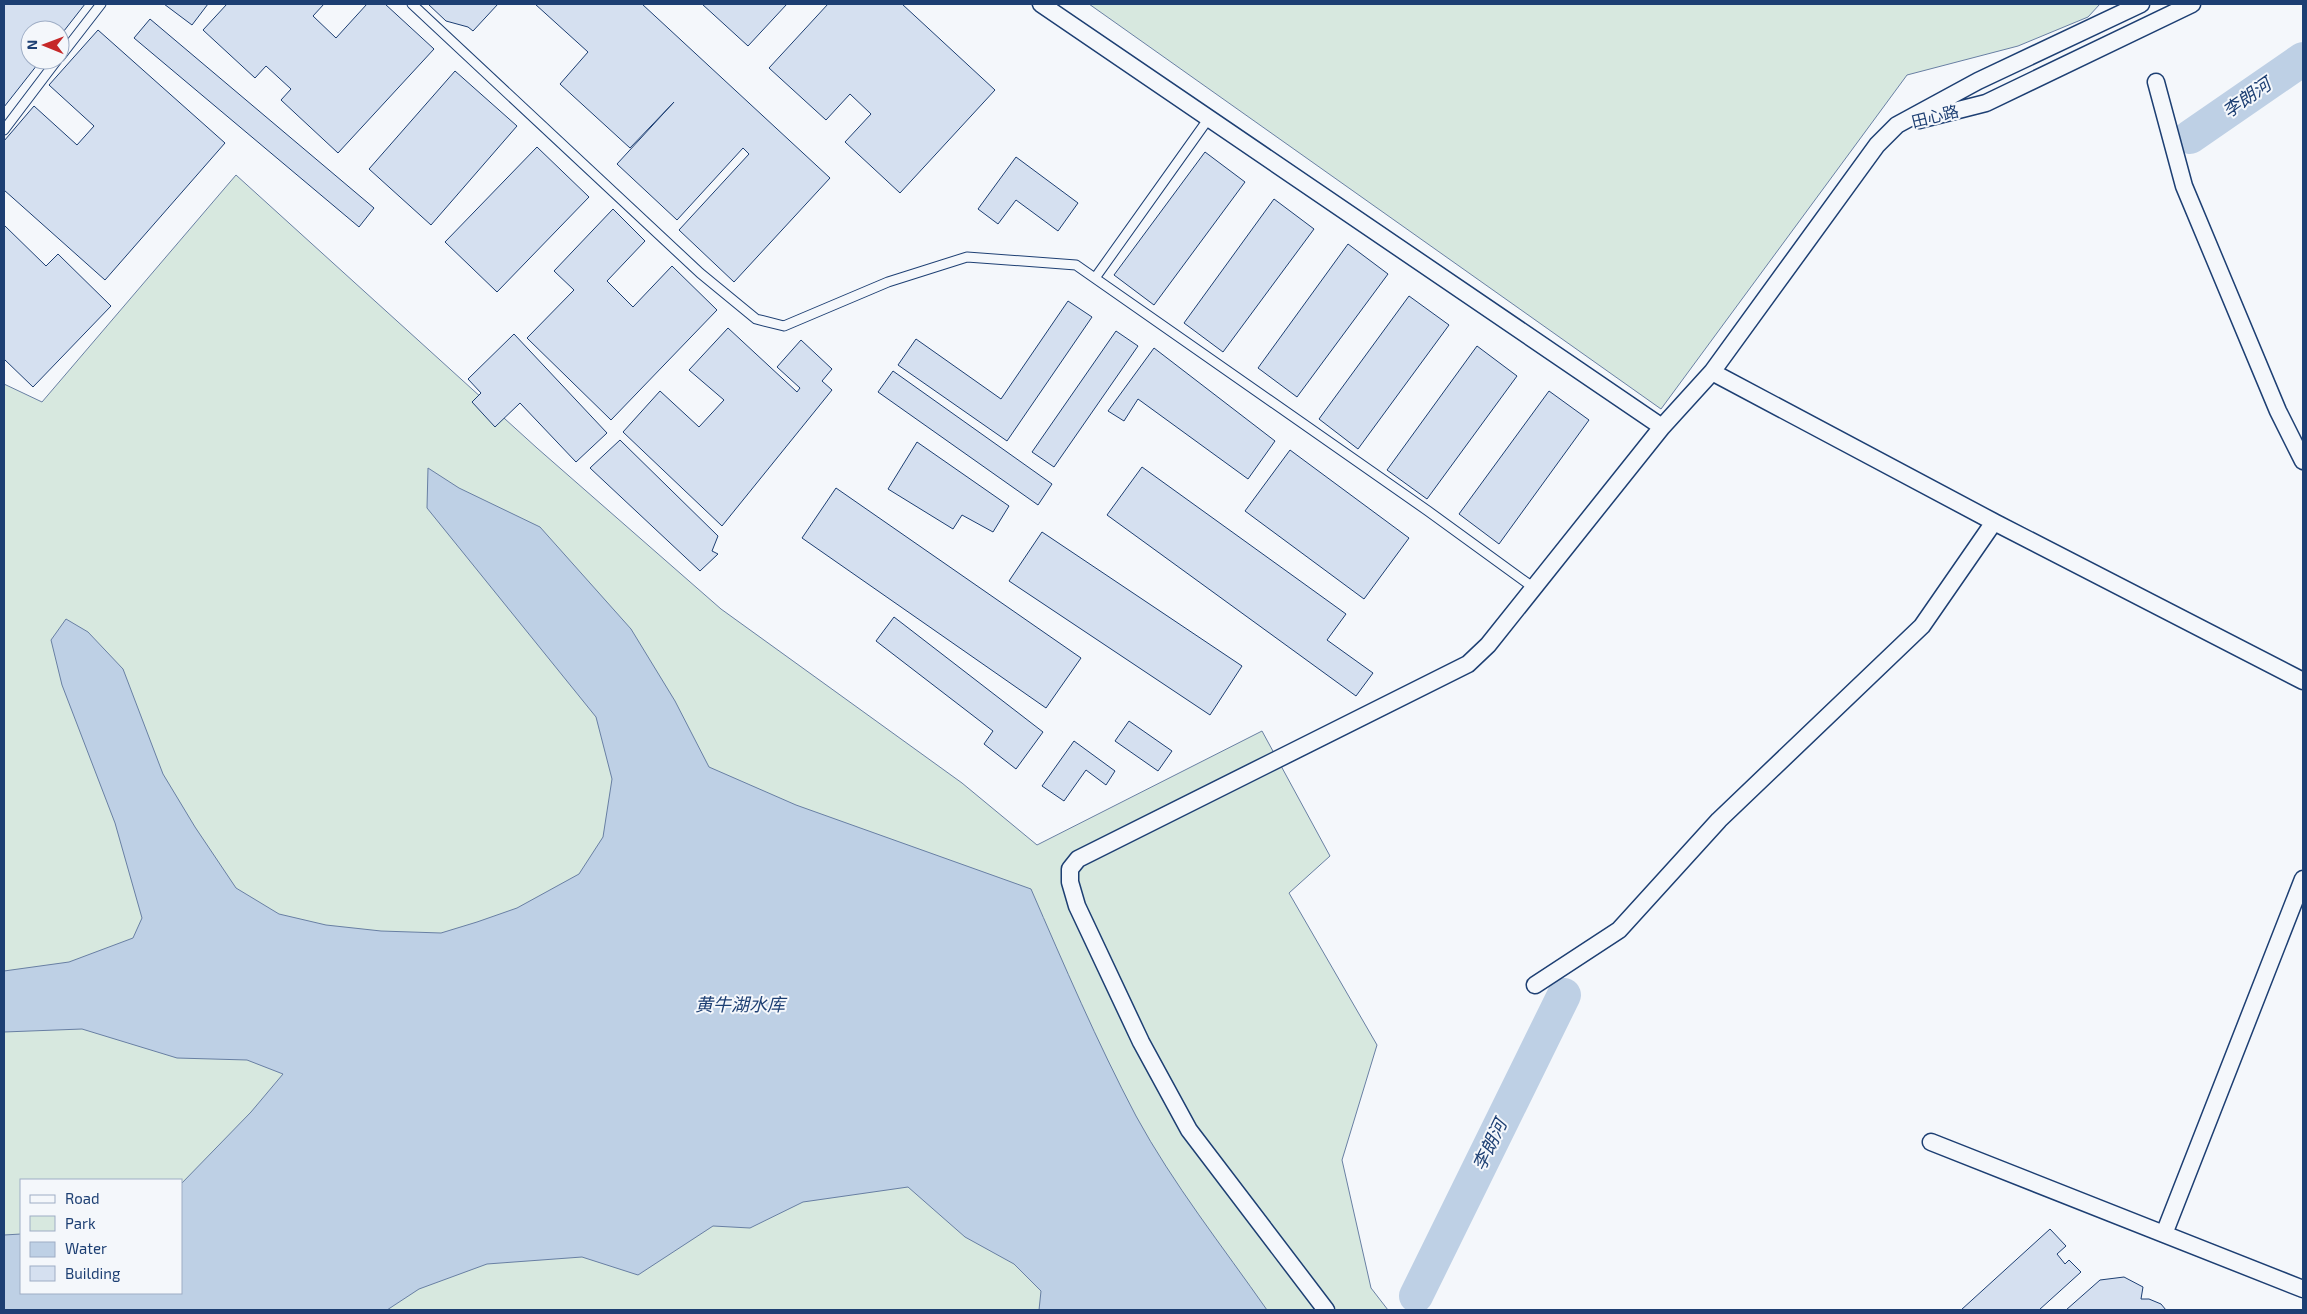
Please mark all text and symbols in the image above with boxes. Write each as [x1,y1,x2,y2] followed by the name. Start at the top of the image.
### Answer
[20,20,70,70] north arrow
[23,40,40,50] text: N
[2218,71,2277,122] water label: 李朗河
[1909,100,1960,131] street label: 田心路
[695,993,788,1015] water label: 黄牛湖水库
[1467,1113,1512,1174] water label: 李朗河
[20,1179,182,1294] legend
[65,1189,100,1207] text: Road
[65,1214,96,1232] text: Park
[65,1239,107,1257] text: Water
[65,1264,121,1282] text: Building

